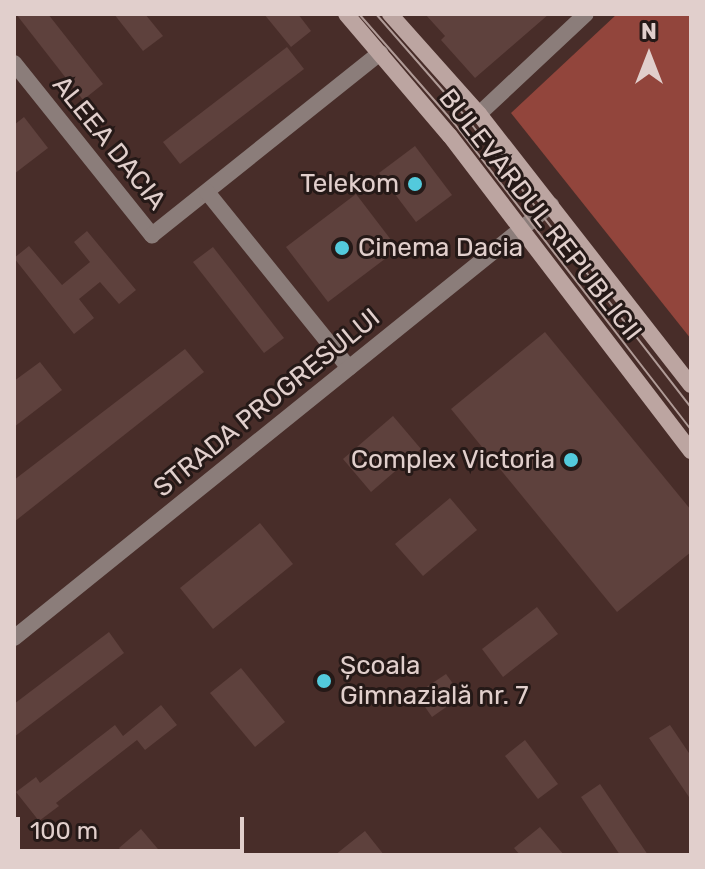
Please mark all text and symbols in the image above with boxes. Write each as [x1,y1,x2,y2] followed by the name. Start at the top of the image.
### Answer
[609,16,689,96] north arrow
[641,18,657,45] text: N
[45,70,173,216] street label: ALEEA DACIA
[432,83,648,347] street label: BULEVARDUL REPUBLICII
[300,168,399,200] place label: Telekom
[406,175,424,193] marker: Telekom
[358,232,523,264] place label: Cinema Dacia
[333,239,351,257] marker: Cinema Dacia
[147,302,387,504] street label: STRADA PROGRESULUI
[350,444,555,476] place label: Complex Victoria
[562,451,580,469] marker: Complex Victoria
[340,650,529,712] place label: Școala Gimnazială nr. 7
[315,672,333,690] marker: Școala Gimnazială nr. 7
[20,801,248,851] scale bar
[30,817,98,845] text: 100 m

